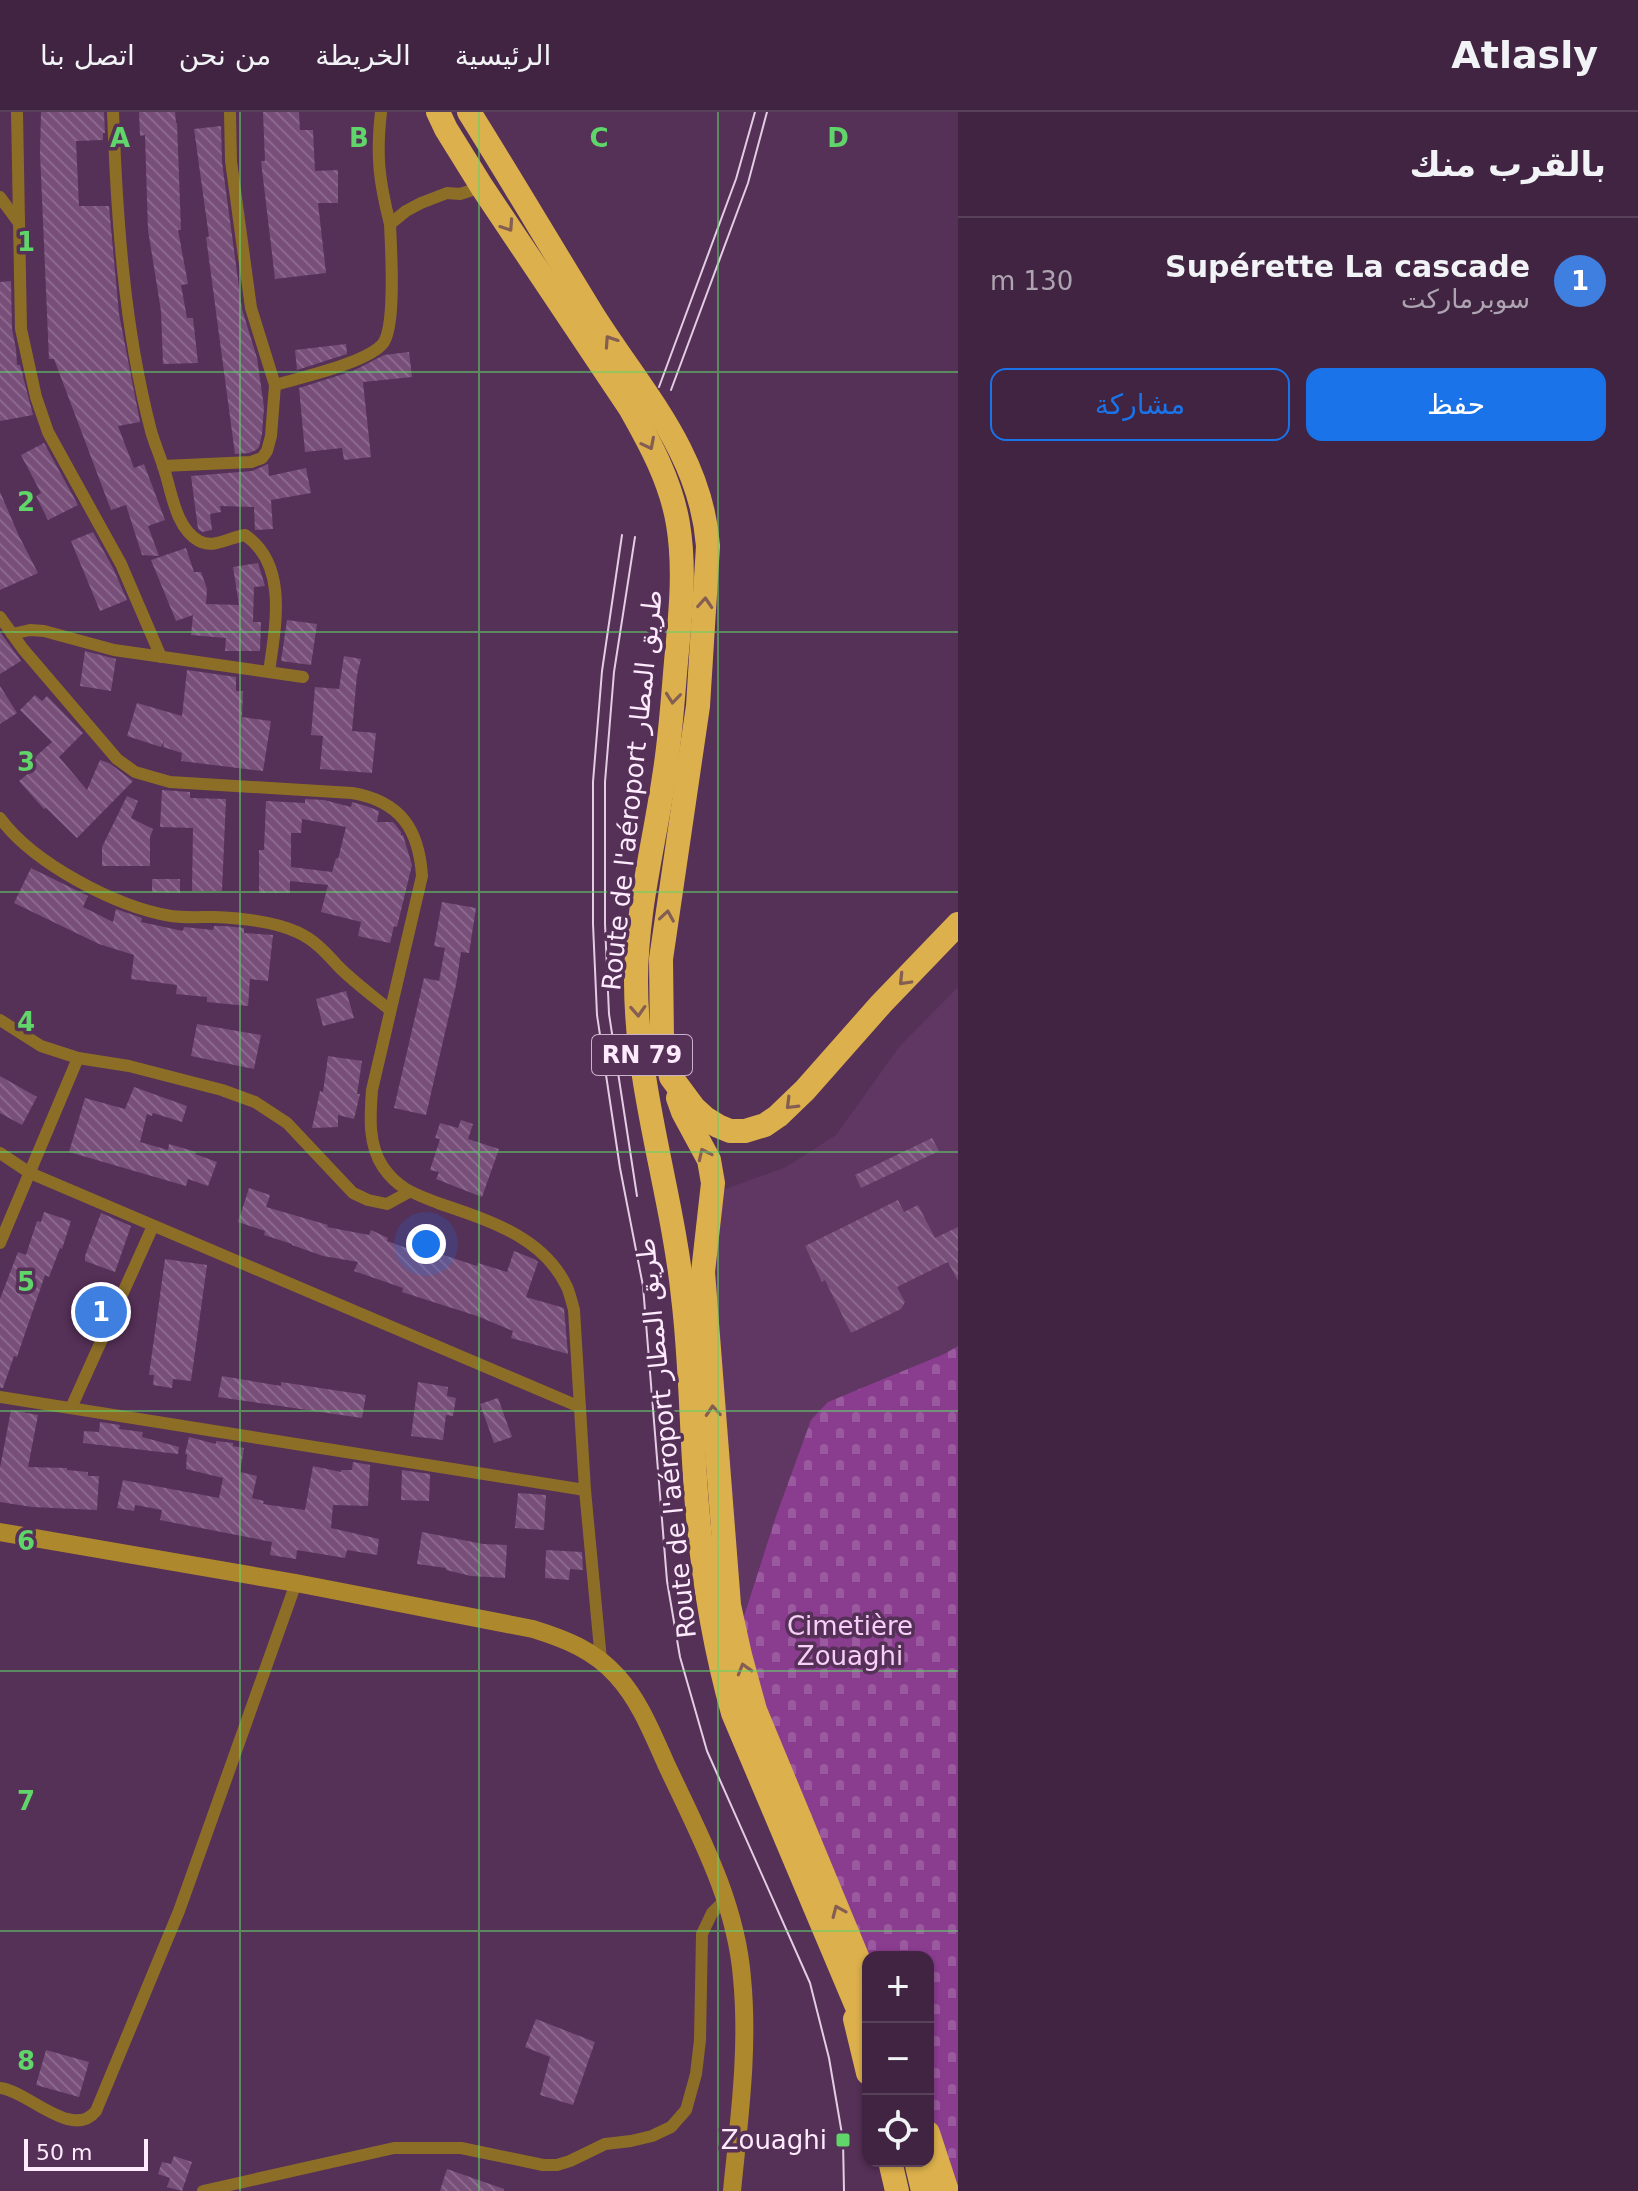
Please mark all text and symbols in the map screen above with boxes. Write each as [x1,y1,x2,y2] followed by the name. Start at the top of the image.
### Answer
[1451,33,1598,77] text: Atlasly
[40,39,135,72] text: اتصل بنا
[179,39,271,72] text: من نحن
[315,39,411,72] text: الخريطة
[455,39,551,72] text: الرئيسية
[110,123,130,153] text: A
[349,123,369,153] text: B
[589,123,609,153] text: C
[827,123,849,153] text: D
[1409,144,1606,184] text: بالقرب منك
[499,217,514,231] one-way arrow
[17,227,35,257] text: 1
[1165,249,1530,284] text: Supérette La cascade
[990,266,1073,296] text: 130 m
[1571,266,1589,296] text: 1
[1401,284,1530,314] text: سوبرماركت
[605,335,620,349] one-way arrow
[990,368,1290,441] button: مشاركة
[1306,368,1606,441] button: حفظ
[640,436,655,451] one-way arrow
[17,487,35,517] text: 2
[596,588,669,992] street label: Route de l'aéroport طريق المطار
[696,596,713,609] one-way arrow
[664,692,681,705] one-way arrow
[17,747,35,777] text: 3
[657,910,674,923] one-way arrow
[899,970,913,985] one-way arrow
[629,1005,646,1018] one-way arrow
[17,1007,35,1037] text: 4
[592,1035,692,1075] road number: RN 79
[786,1095,800,1109] one-way arrow
[698,1147,714,1162] one-way arrow
[406,1224,446,1264] your location
[630,1236,703,1640] street label: Route de l'aéroport طريق المطار
[17,1267,35,1297] text: 5
[75,1282,127,1342] pin: 1
[705,1404,722,1417] one-way arrow
[17,1526,35,1556] text: 6
[787,1611,913,1671] park label: Cimetière Zouaghi
[736,1662,753,1676] one-way arrow
[17,1786,35,1816] text: 7
[831,1905,848,1919] one-way arrow
[862,1951,934,2167] map controls
[862,1951,934,2023] button: +
[862,2023,934,2095] button: −
[17,2046,35,2076] text: 8
[862,2095,934,2167] button: locate
[721,2125,827,2155] place label: Zouaghi
[834,2131,852,2149] marker: Zouaghi
[24,2135,148,2171] scale bar
[36,2140,92,2165] text: 50 m

